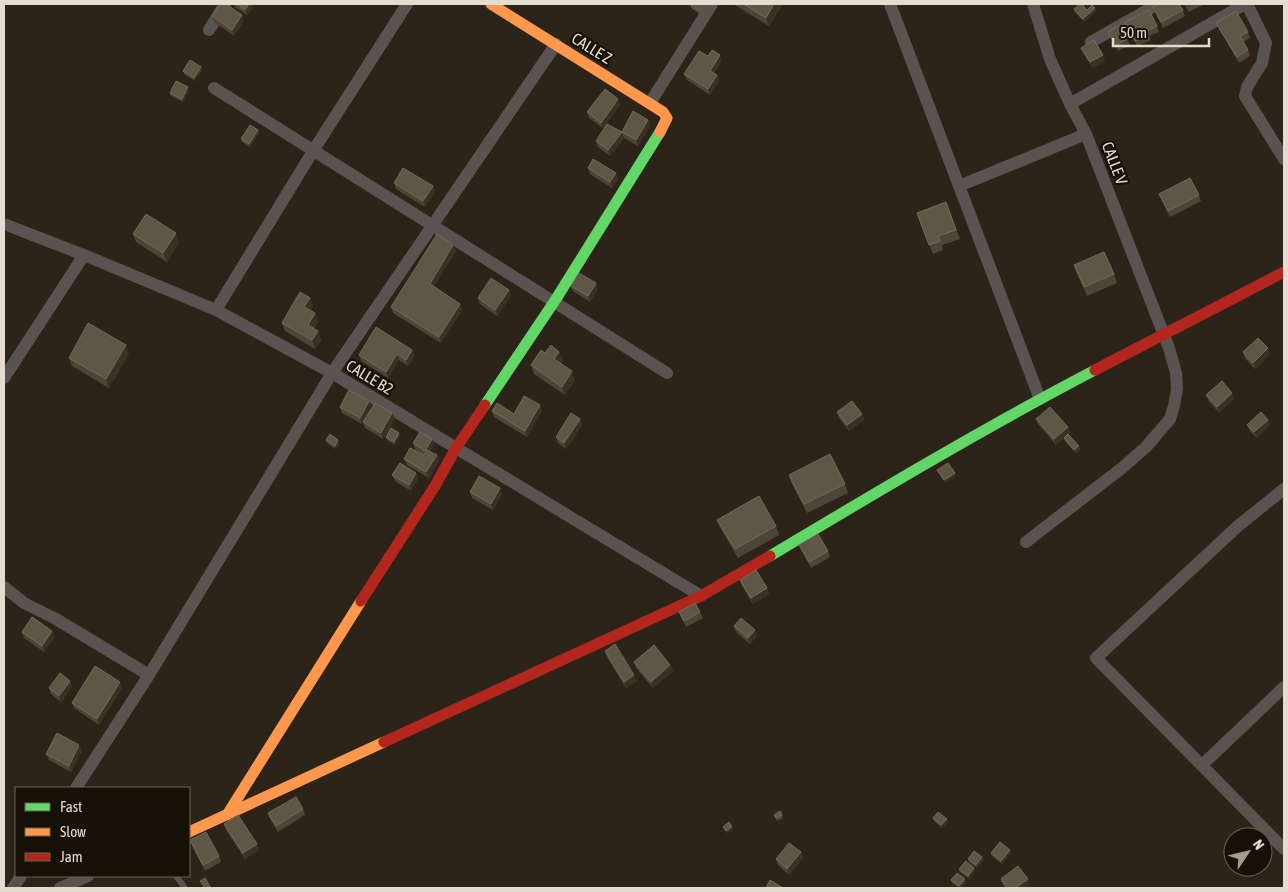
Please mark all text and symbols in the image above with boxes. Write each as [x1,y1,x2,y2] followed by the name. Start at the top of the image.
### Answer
[1113,15,1209,47] scale bar
[1120,24,1147,41] text: 50 m
[569,29,615,67] street label: CALLE Z
[1099,139,1131,187] street label: CALLE V
[343,356,397,398] street label: CALLE B2
[15,787,190,877] legend
[60,798,82,815] text: Fast
[60,823,86,840] text: Slow
[1223,827,1273,877] north arrow
[1250,837,1268,853] text: N
[60,848,83,865] text: Jam

